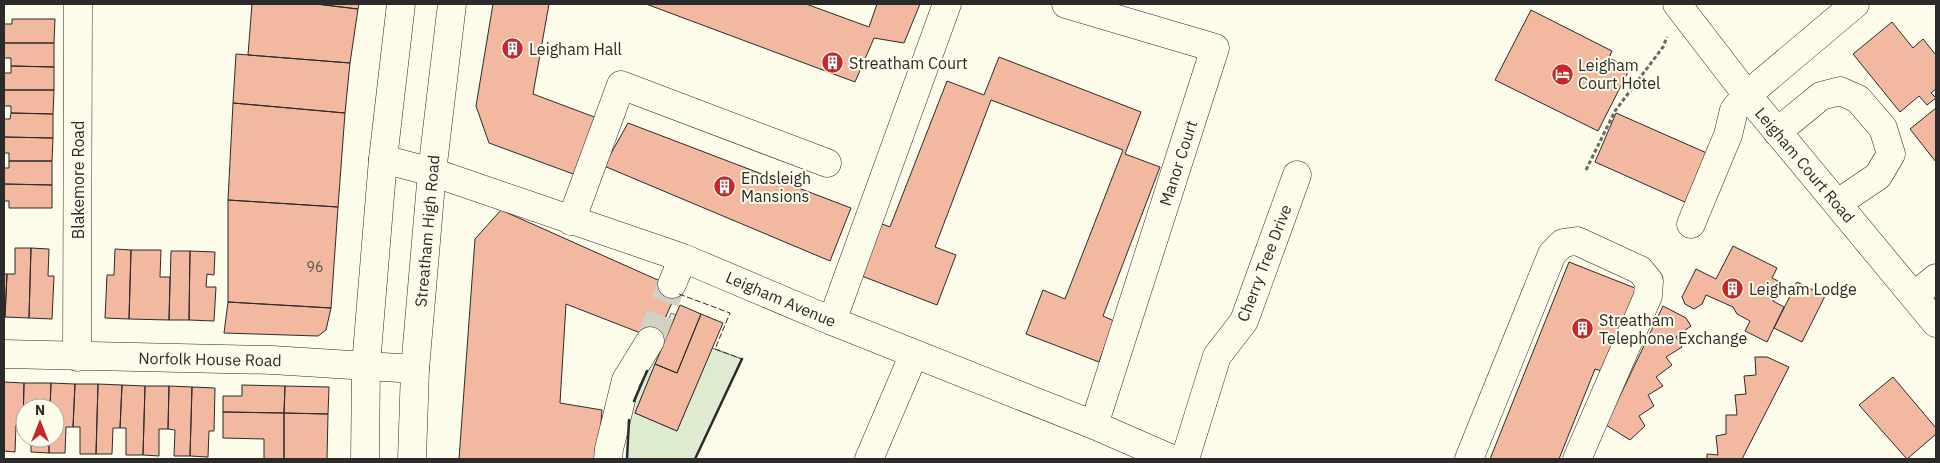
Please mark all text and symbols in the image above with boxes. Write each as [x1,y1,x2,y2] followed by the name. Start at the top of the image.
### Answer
[501,37,525,61] building icon: Leigham Hall
[529,39,622,59] place label: Leigham Hall
[821,51,845,75] building icon: Streatham Court
[849,53,968,73] place label: Streatham Court
[1578,55,1660,93] place label: Leigham Court Hotel
[1550,62,1574,86] hotel icon: Leigham Court Hotel
[1751,103,1859,227] street label: Leigham Court Road
[1155,118,1201,208] street label: Manor Court
[68,121,88,239] street label: Blakemore Road
[410,154,444,308] street label: Streatham High Road
[741,168,811,206] place label: Endsleigh Mansions
[713,175,737,199] building icon: Endsleigh Mansions
[1232,201,1296,325] street label: Cherry Tree Drive
[307,258,323,276] house number: 96
[723,267,839,331] street label: Leigham Avenue
[1721,277,1745,301] building icon: Leigham Lodge
[1749,279,1857,299] place label: Leigham Lodge
[1599,310,1747,348] place label: Streatham Telephone Exchange
[1571,317,1595,341] building icon: Streatham Telephone Exchange
[138,348,282,370] street label: Norfolk House Road
[15,398,65,448] north arrow
[35,401,45,419] text: N

